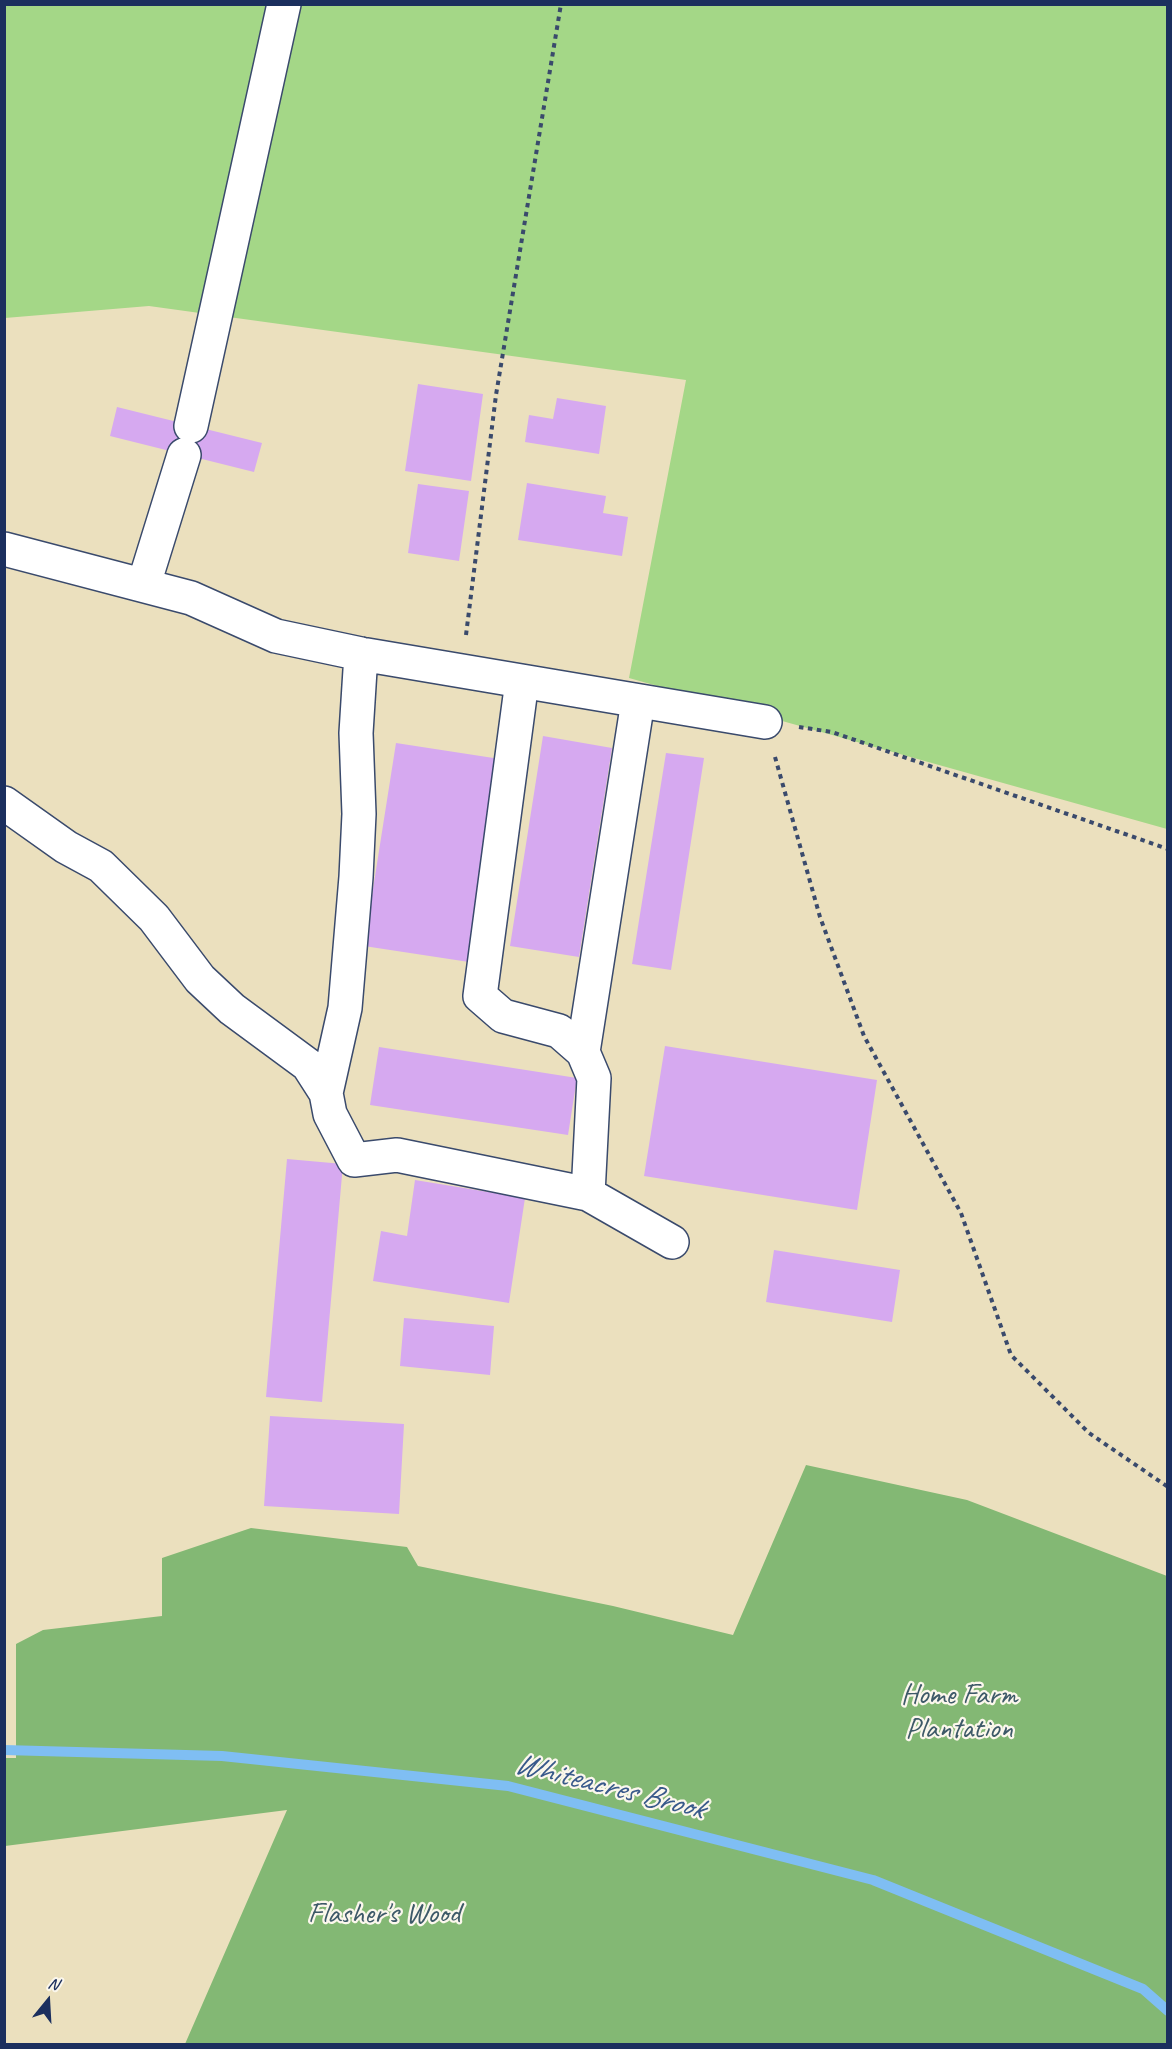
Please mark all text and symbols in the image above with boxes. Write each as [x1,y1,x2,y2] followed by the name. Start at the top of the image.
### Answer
[901,1677,1017,1748] park label: Home Farm Plantation
[510,1745,708,1829] water label: Whiteacres Brook
[308,1896,460,1932] park label: Flasher's Wood
[18,1971,78,2031] north arrow
[46,1973,61,1995] text: N

